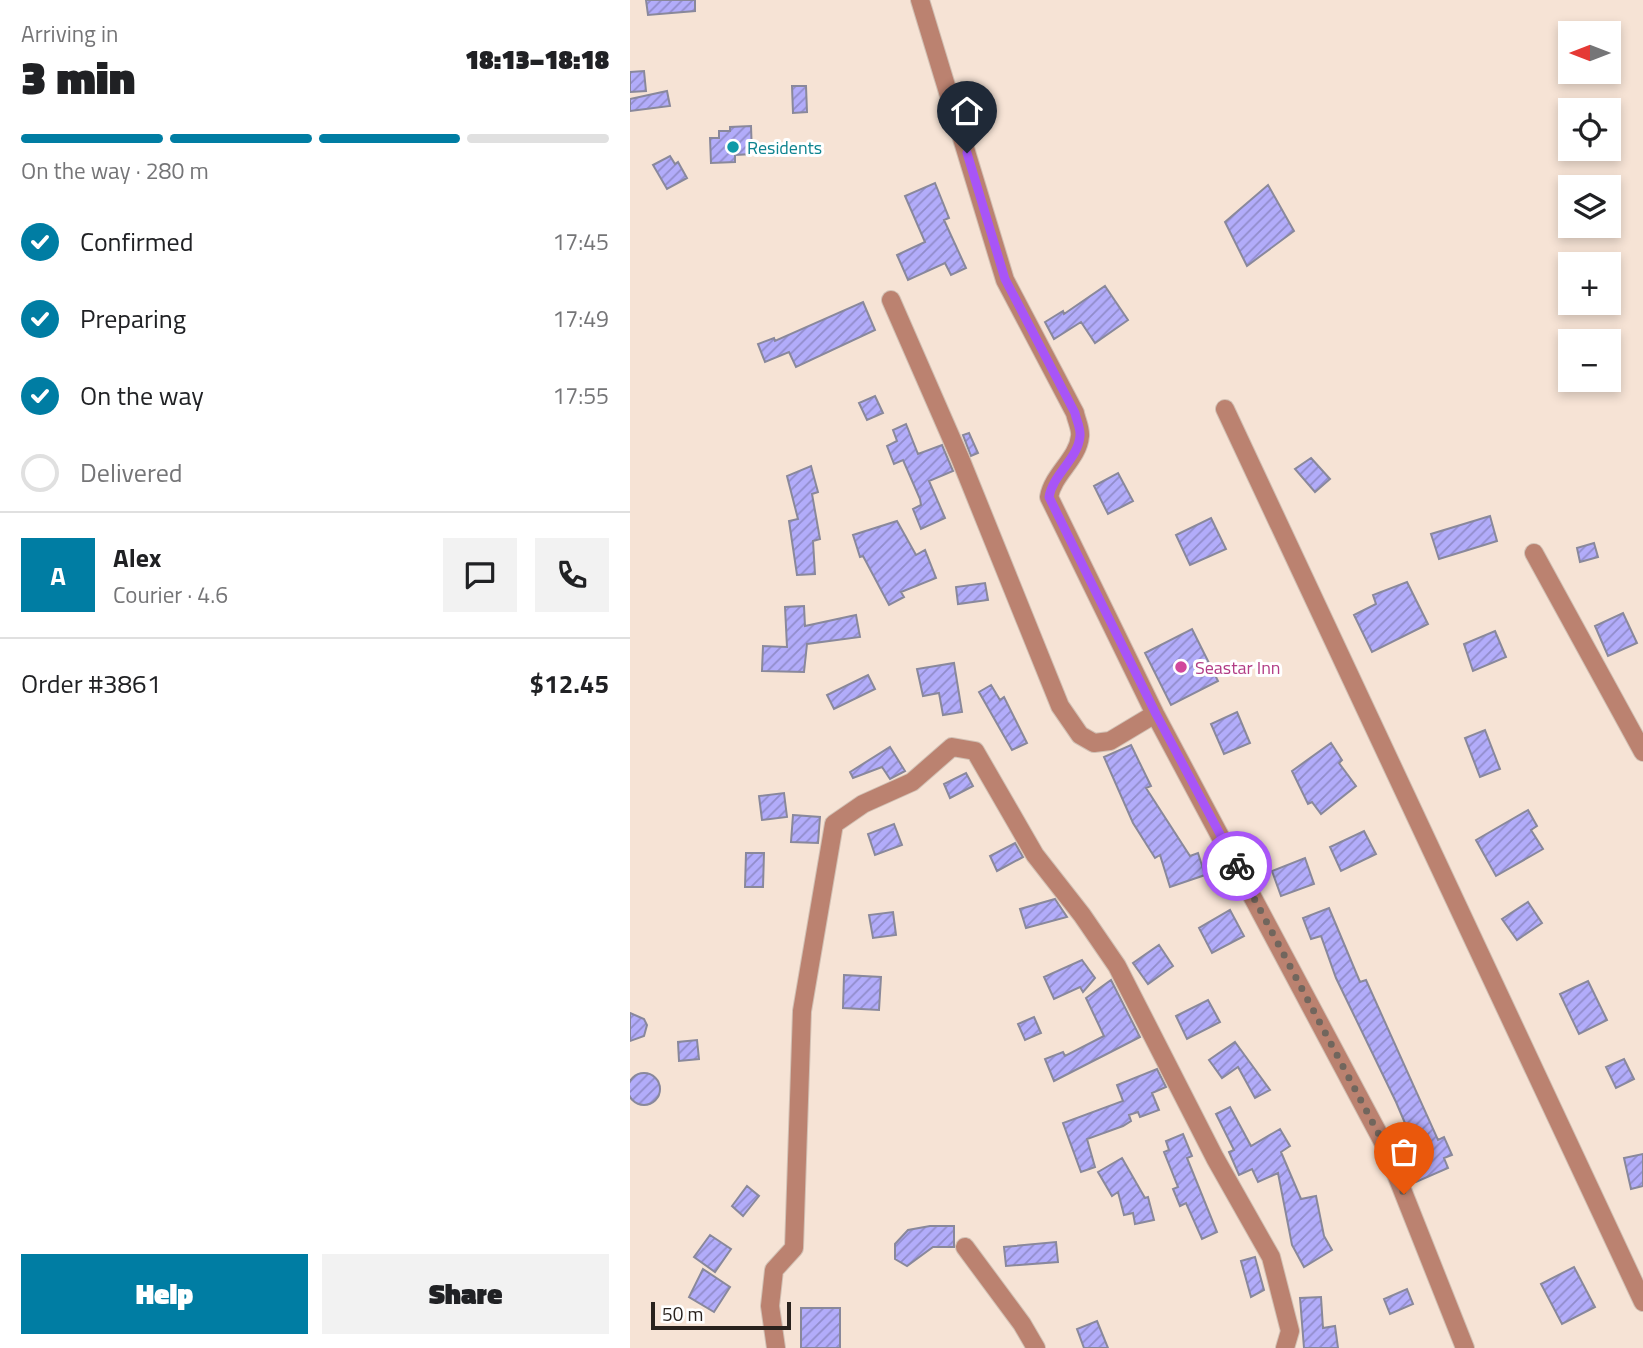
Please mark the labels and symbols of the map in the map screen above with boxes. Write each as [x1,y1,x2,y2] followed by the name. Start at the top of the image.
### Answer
[1558,21,1620,84] north arrow
[937,81,997,153] pin
[747,134,822,161] place label: Residents
[725,139,741,155] marker: Residents
[1195,654,1281,681] place label: Seastar Inn
[1173,659,1189,675] marker: Seastar Inn
[1202,831,1272,901] courier
[1374,1122,1434,1194] pin
[651,1299,791,1331] scale bar

